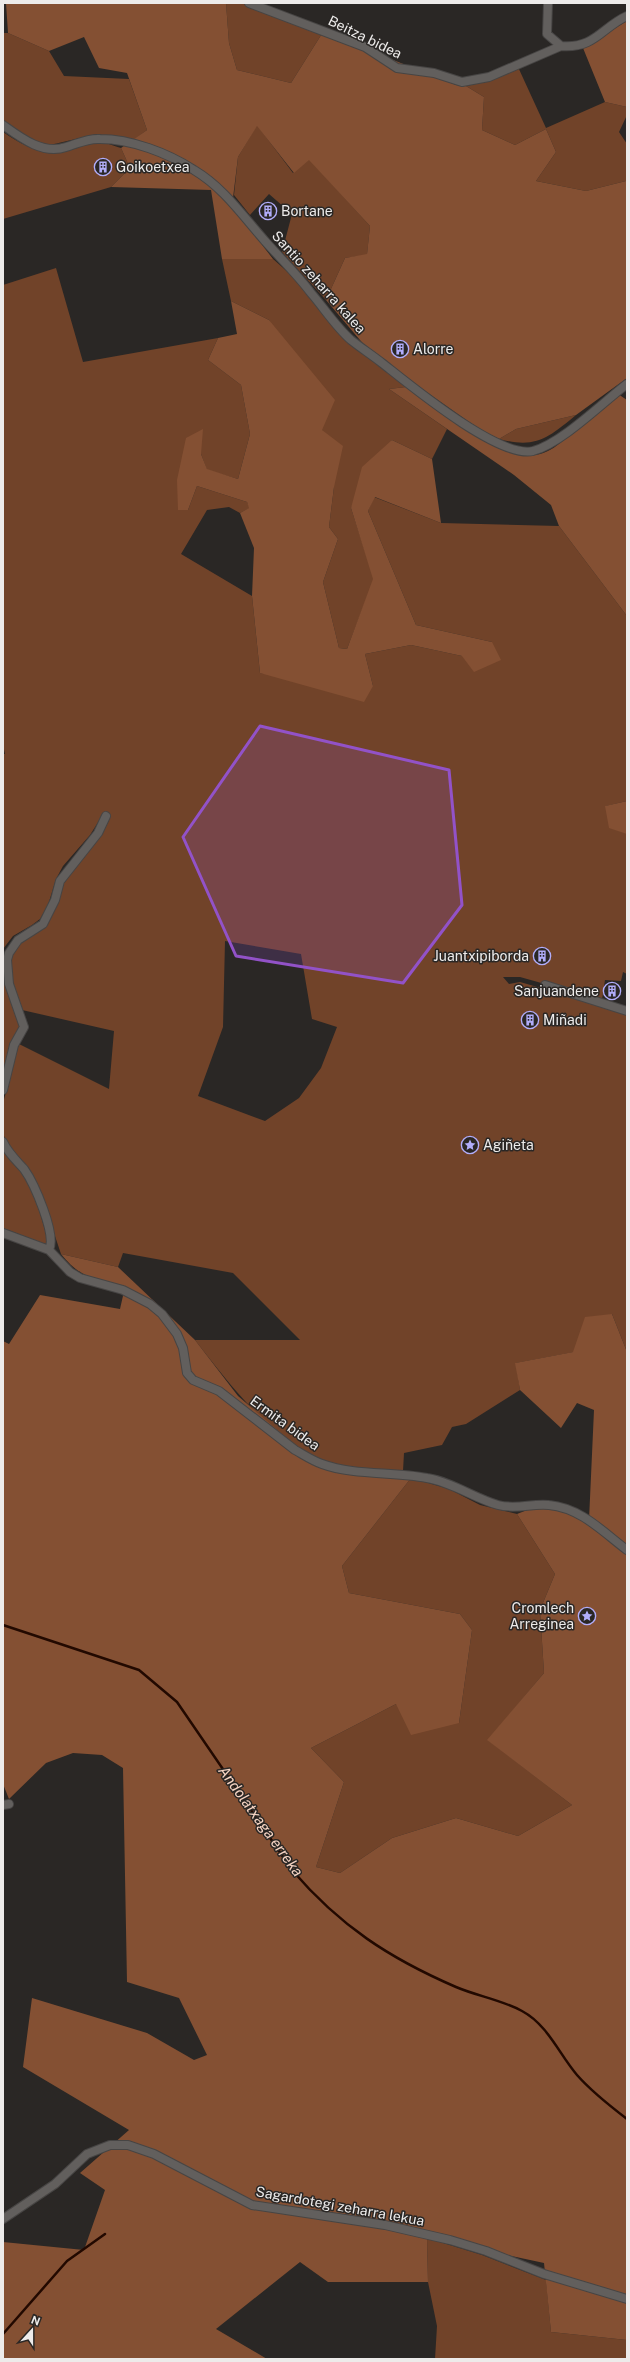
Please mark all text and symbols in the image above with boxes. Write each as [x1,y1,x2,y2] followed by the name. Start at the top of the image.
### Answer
[326,12,404,62] street label: Beitza bidea
[93,157,113,177] building icon: Goikoetxea
[116,159,190,175] place label: Goikoetxea
[258,201,278,221] building icon: Bortane
[281,203,333,219] place label: Bortane
[269,228,369,336] street label: Santio zeharra kalea
[390,339,410,359] building icon: Alorre
[413,341,454,357] place label: Alorre
[532,946,552,966] building icon: Juantxipiborda
[433,948,529,964] place label: Juantxipiborda
[602,981,622,1001] building icon: Sanjuandene
[514,983,599,999] place label: Sanjuandene
[520,1010,540,1030] building icon: Miñadi
[543,1012,587,1028] place label: Miñadi
[460,1135,480,1155] place icon: Agiñeta
[483,1137,534,1153] place label: Agiñeta
[247,1392,323,1454] street label: Ermita bidea
[509,1600,574,1632] place label: Cromlech Arreginea
[577,1606,597,1626] place icon: Cromlech Arreginea
[215,1762,307,1880] water label: Andolatxaga erreka
[254,2183,426,2229] street label: Sagardotegi zeharra lekua
[12,2310,52,2350] north arrow
[29,2314,42,2328] text: N

